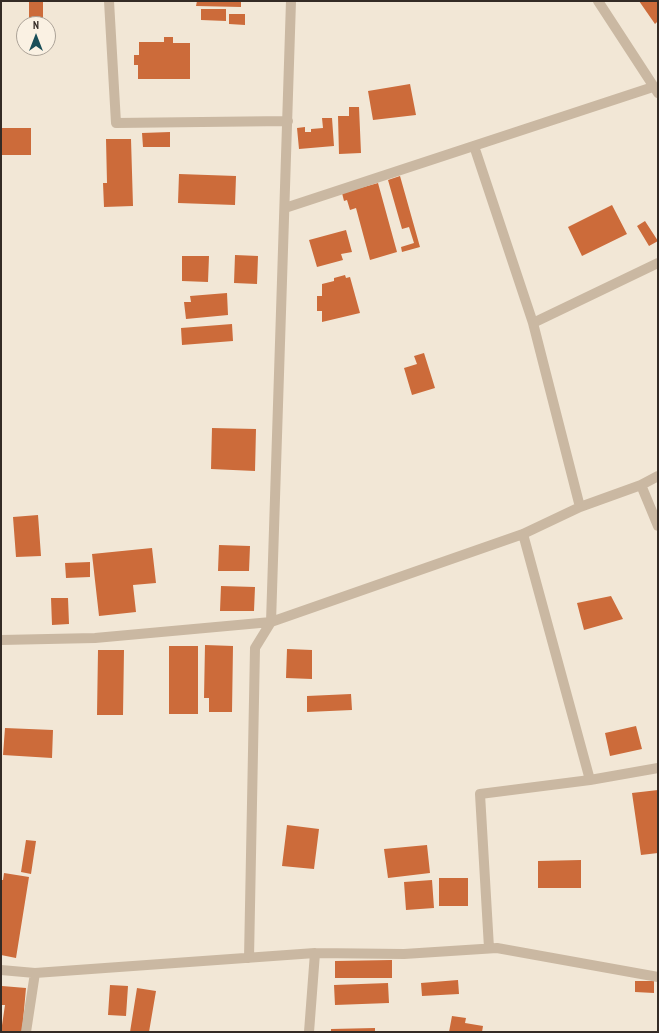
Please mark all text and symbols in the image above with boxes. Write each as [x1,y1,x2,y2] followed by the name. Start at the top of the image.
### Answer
[16,16,56,56] north arrow
[33,18,39,32] text: N

